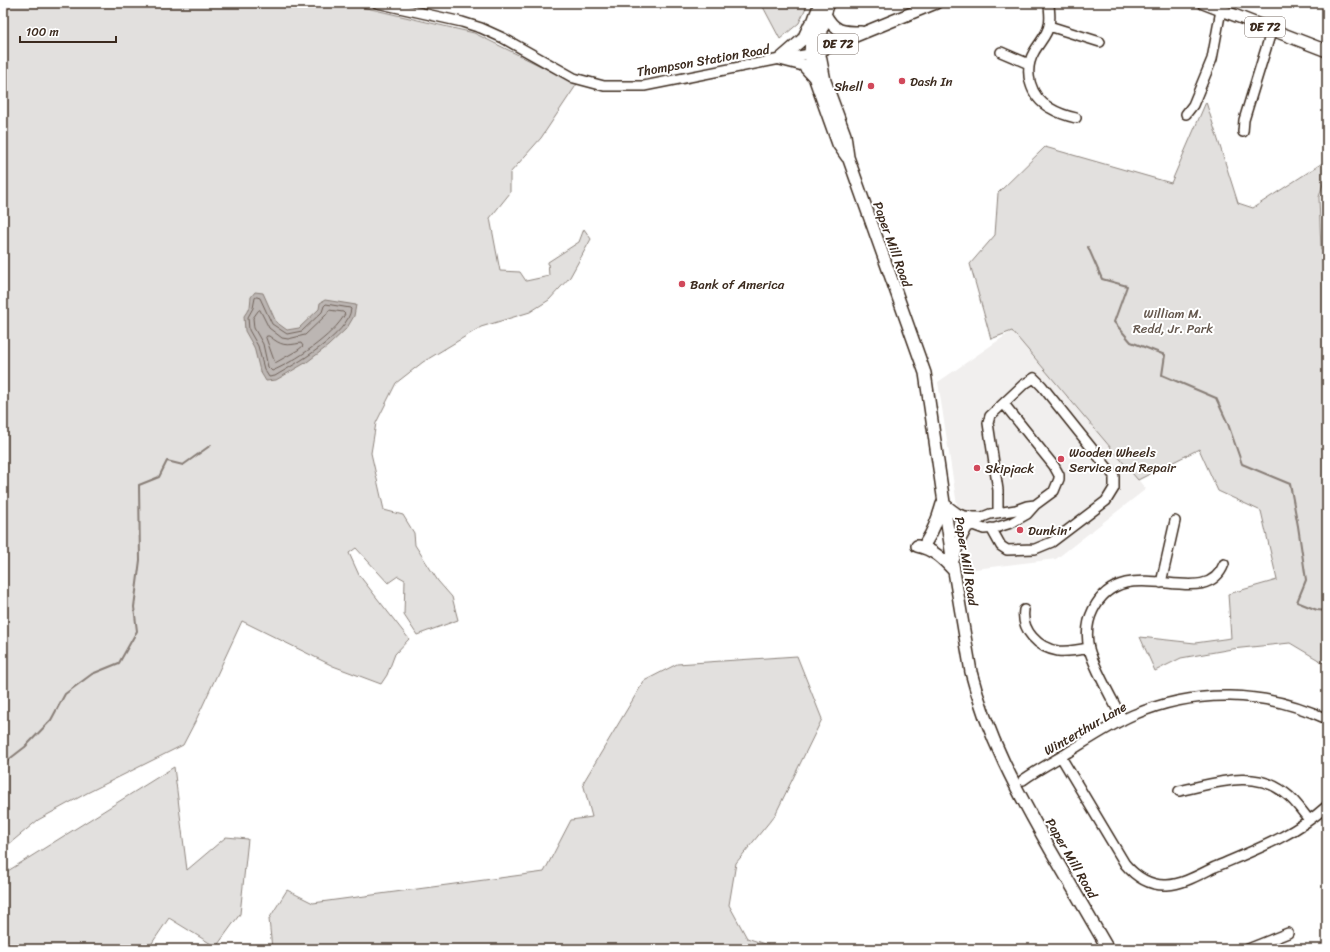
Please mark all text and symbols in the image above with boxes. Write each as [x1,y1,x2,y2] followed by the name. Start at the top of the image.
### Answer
[1245,17,1285,37] road number: DE 72
[20,18,116,44] scale bar
[26,21,59,43] text: 100 m
[818,34,858,54] road number: DE 72
[635,37,772,83] street label: Thompson Station Road
[910,70,953,93] place label: Dash In
[834,75,863,98] place label: Shell
[897,76,907,86] marker: Dash In
[866,81,876,91] marker: Shell
[866,198,919,291] street label: Paper Mill Road
[690,273,785,296] place label: Bank of America
[677,279,687,289] marker: Bank of America
[1133,302,1213,340] park label: William M. Redd, Jr. Park
[1069,441,1176,479] place label: Wooden Wheels Service and Repair
[1056,454,1066,464] marker: Wooden Wheels Service and Repair
[985,457,1034,480] place label: Skipjack
[972,463,982,473] marker: Skipjack
[948,515,985,608] street label: Paper Mill Road
[1028,519,1072,542] place label: Dunkin'
[1015,525,1025,535] marker: Dunkin'
[1039,695,1131,762] street label: Winterthur Lane
[1039,814,1105,904] street label: Paper Mill Road

